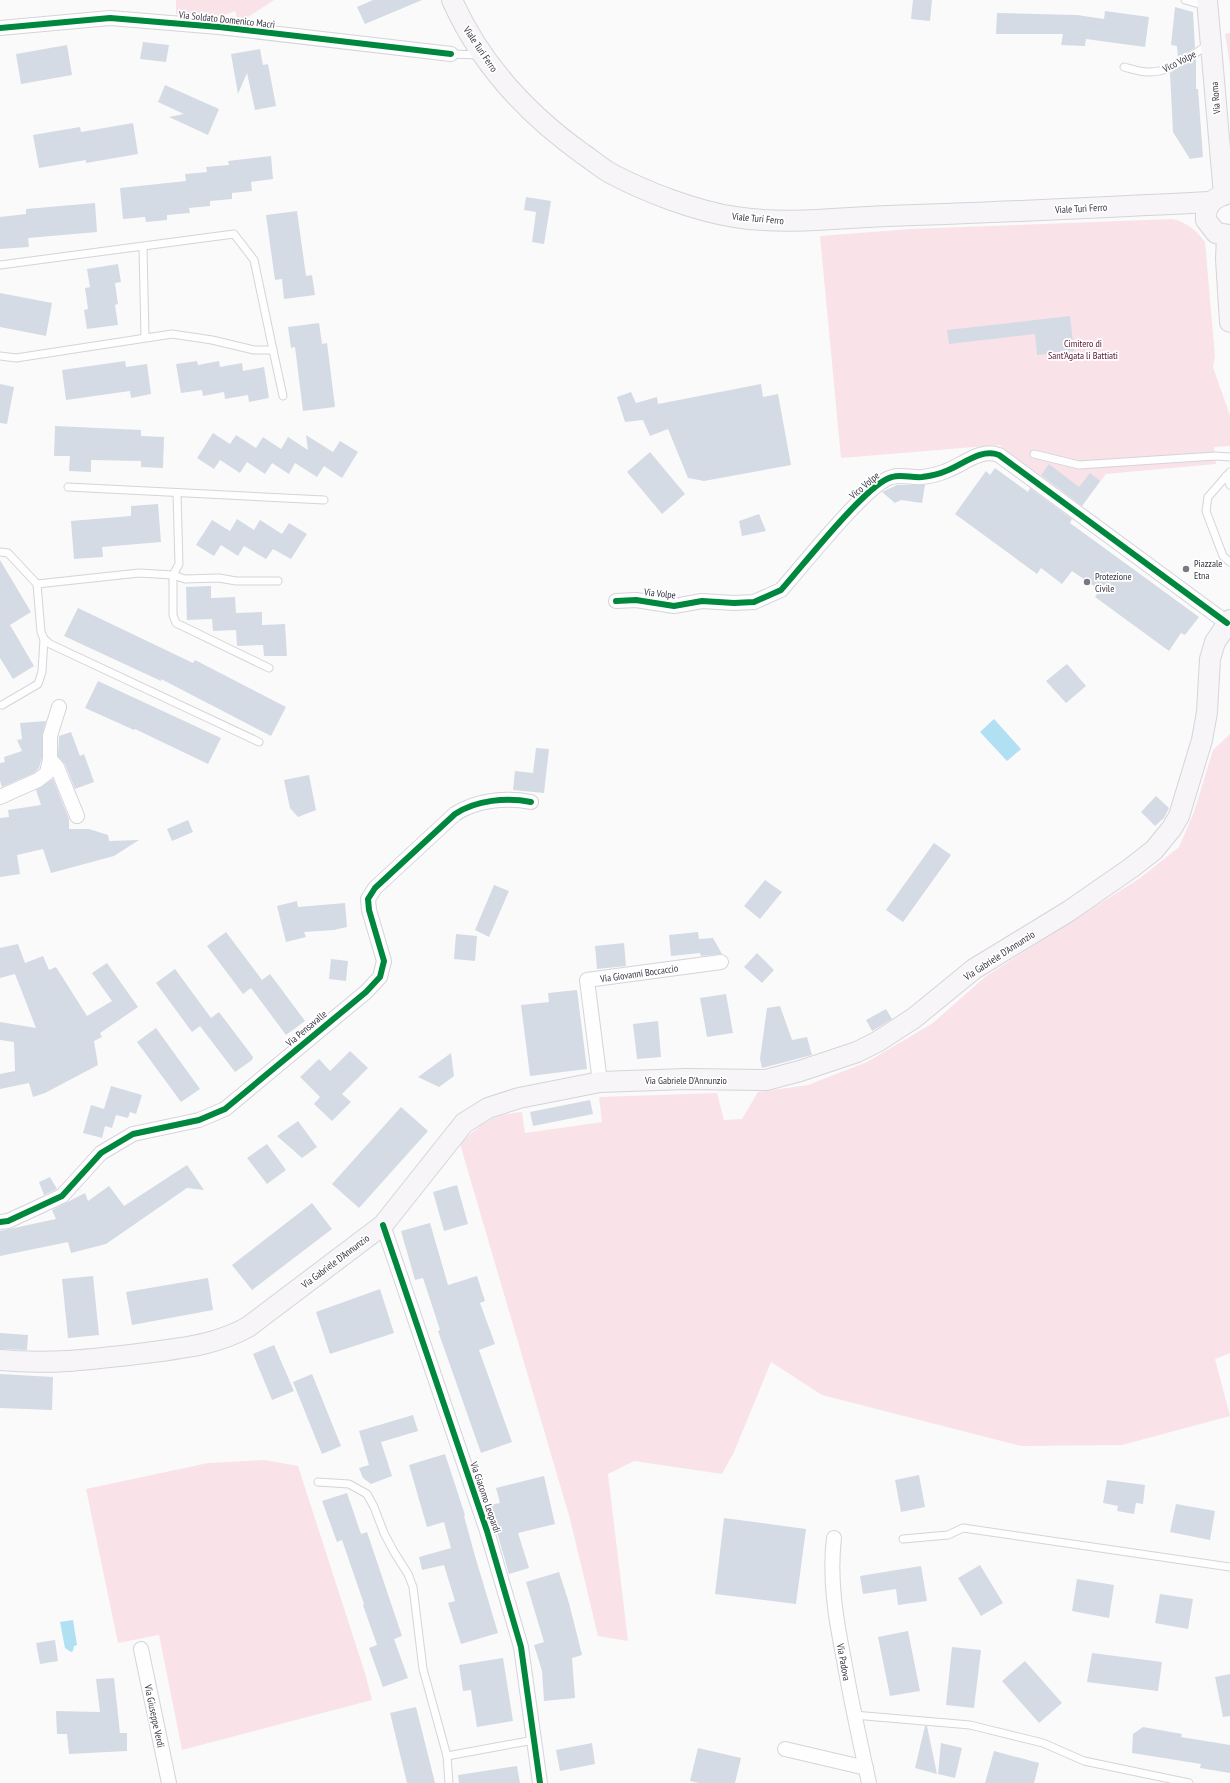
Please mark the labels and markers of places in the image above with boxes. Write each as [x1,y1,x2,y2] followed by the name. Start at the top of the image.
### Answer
[1194,557,1222,582] place label: Piazzale Etna
[1181,564,1191,574] marker: Piazzale Etna
[1095,570,1132,595] place label: Protezione Civile
[1082,577,1092,587] marker: Protezione Civile

